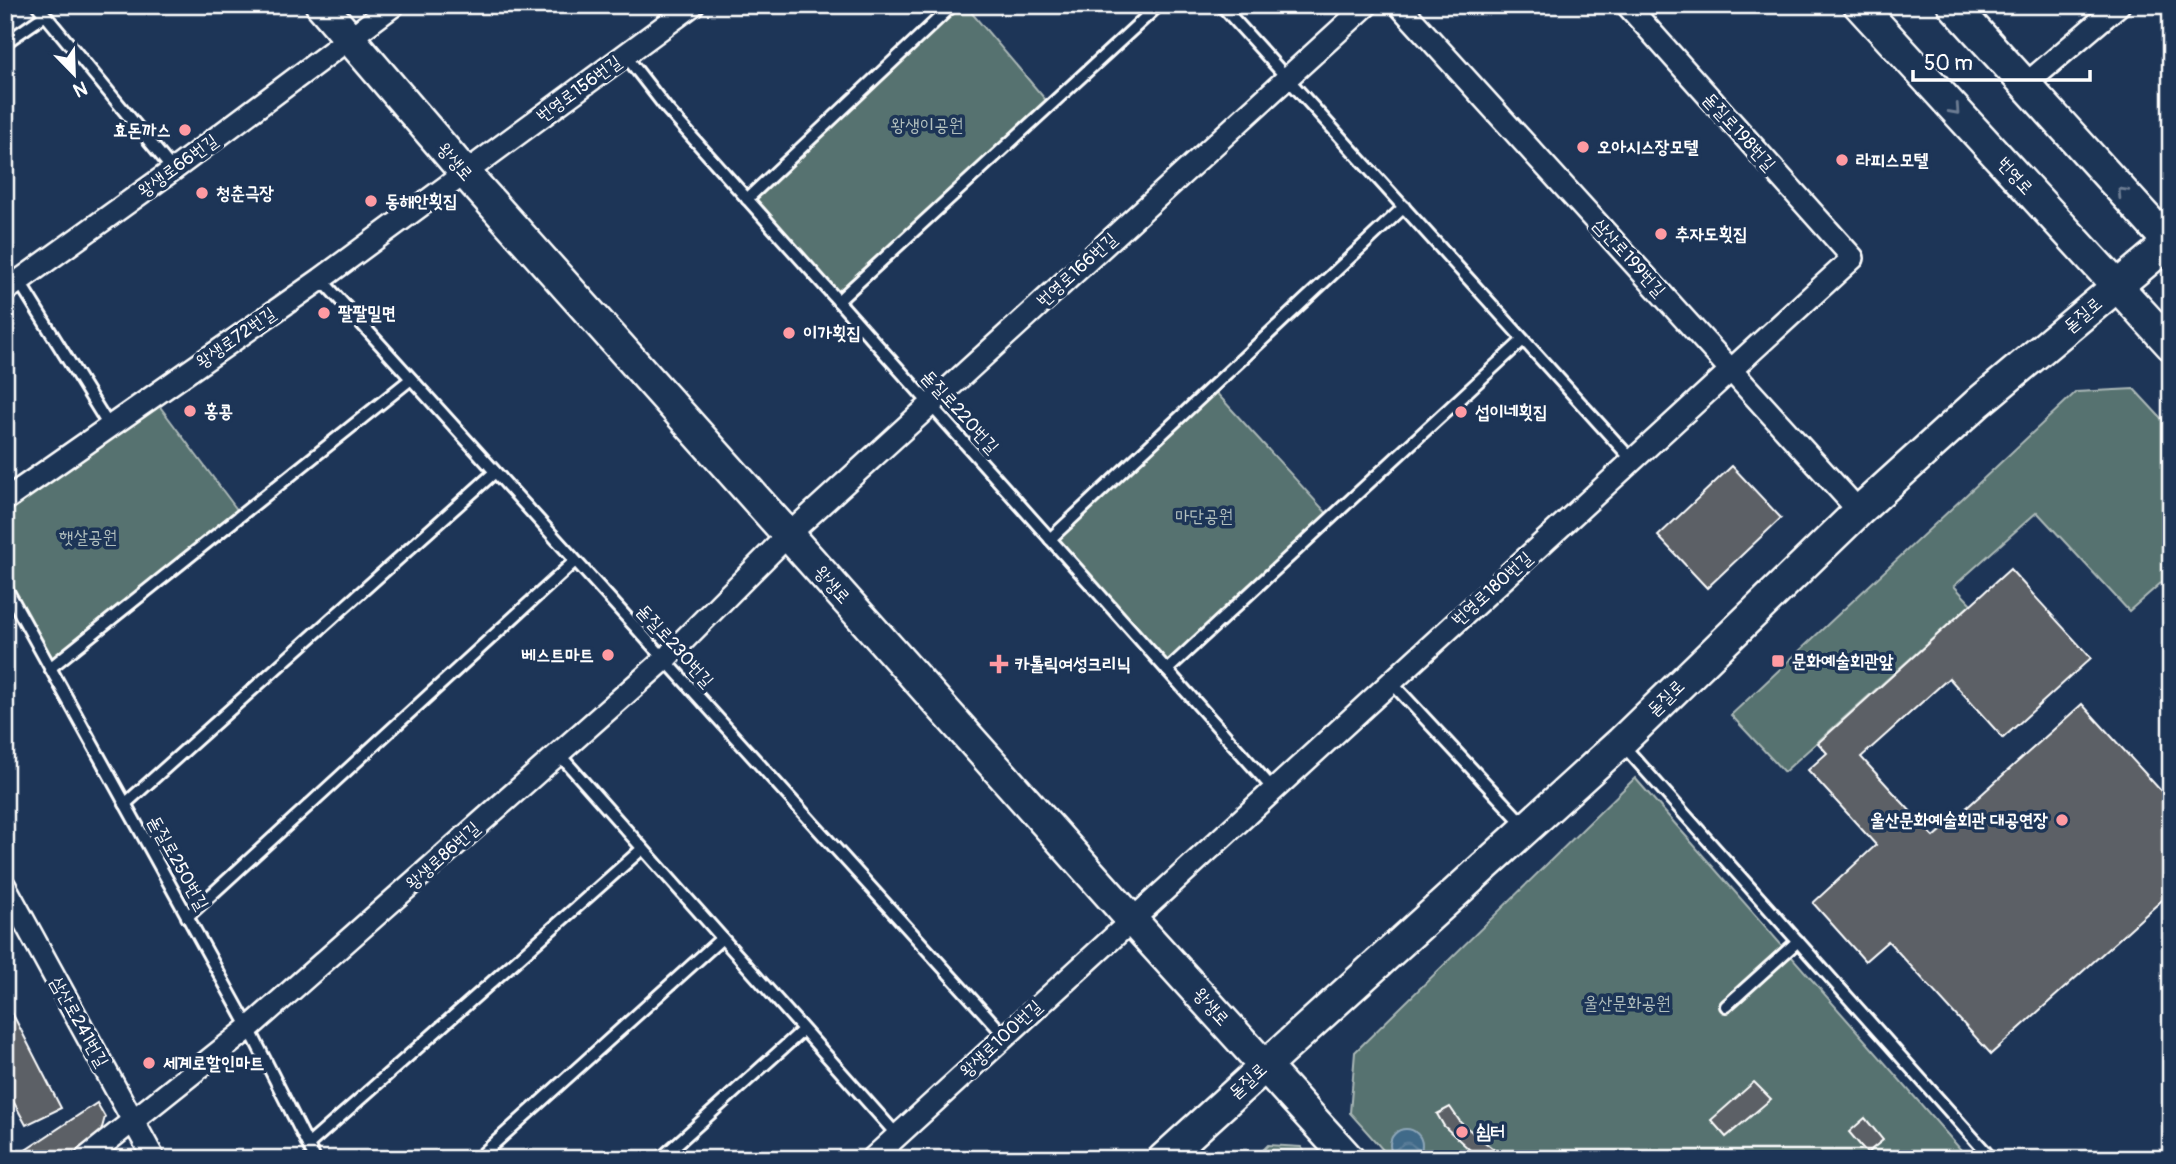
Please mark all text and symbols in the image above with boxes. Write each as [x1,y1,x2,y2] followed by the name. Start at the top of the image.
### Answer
[38,38,108,108] north arrow
[1913,38,2090,82] scale bar
[532,50,626,128] street label: 번영로156번길
[1924,50,1973,77] text: 50 m
[70,75,91,102] text: N
[1698,88,1781,176] street label: 돋질로198번길
[1947,102,1959,115] one-way arrow
[891,114,963,137] park label: 왕생이공원
[113,119,171,142] place label: 효돈까스
[177,122,193,138] marker: 효돈까스
[133,129,223,203] street label: 왕생로66번길
[1597,136,1699,159] place label: 오아시스장모텔
[432,138,478,186] street label: 왕생로
[1575,139,1591,155] marker: 오아시스장모텔
[1856,149,1929,172] place label: 라피스모텔
[1834,152,1850,168] marker: 라피스모텔
[1992,152,2038,200] street label: 번영로
[216,182,274,205] place label: 청춘극장
[194,185,210,201] marker: 청춘극장
[2118,187,2131,200] one-way arrow
[385,190,457,213] place label: 동해안횟집
[363,193,379,209] marker: 동해안횟집
[1588,214,1671,302] street label: 삼산로199번길
[1675,223,1747,246] place label: 추자도횟집
[1653,226,1669,242] marker: 추자도횟집
[1032,228,1122,312] street label: 번영로166번길
[2059,292,2107,338] street label: 돋질로
[192,302,281,374] street label: 왕생로72번길
[338,302,396,325] place label: 팔팔밀면
[316,305,332,321] marker: 팔팔밀면
[803,322,861,345] place label: 이가횟집
[781,325,797,341] marker: 이가횟집
[916,365,1004,459] street label: 돋질로220번길
[204,400,233,423] place label: 홍콩
[1475,401,1547,424] place label: 섭이네횟집
[182,403,198,419] marker: 홍콩
[1453,404,1469,420] marker: 섭이네횟집
[1175,505,1233,528] park label: 마단공원
[59,526,117,549] park label: 햇살공원
[1447,546,1538,631] street label: 번영로180번길
[809,561,855,609] street label: 왕생로
[632,600,719,693] street label: 돋질로230번길
[522,644,594,667] place label: 베스트마트
[600,647,616,663] marker: 베스트마트
[1792,650,1894,673] place label: 문화예술회관앞
[1015,653,1131,676] place label: 카톨릭여성크리닉
[1770,653,1786,669] marker: 문화예술회관앞
[989,654,1009,674] marker: 카톨릭여성크리닉
[1642,675,1690,721] street label: 돋질로
[1870,809,2049,832] place label: 울산문화예술회관 대공연장
[143,812,214,915] street label: 돋질로250번길
[2054,812,2070,828] marker: 울산문화예술회관 대공연장
[401,816,485,895] street label: 왕생로86번길
[45,973,114,1072] street label: 삼산로241번길
[1188,983,1234,1031] street label: 왕생로
[1584,992,1670,1015] park label: 울산문화공원
[955,995,1047,1083] street label: 왕생로100번길
[163,1052,264,1075] place label: 세계로할인마트
[141,1055,157,1071] marker: 세계로할인마트
[1224,1058,1272,1104] street label: 돋질로
[1476,1121,1505,1144] place label: 쉼터
[1454,1124,1470,1140] marker: 쉼터

